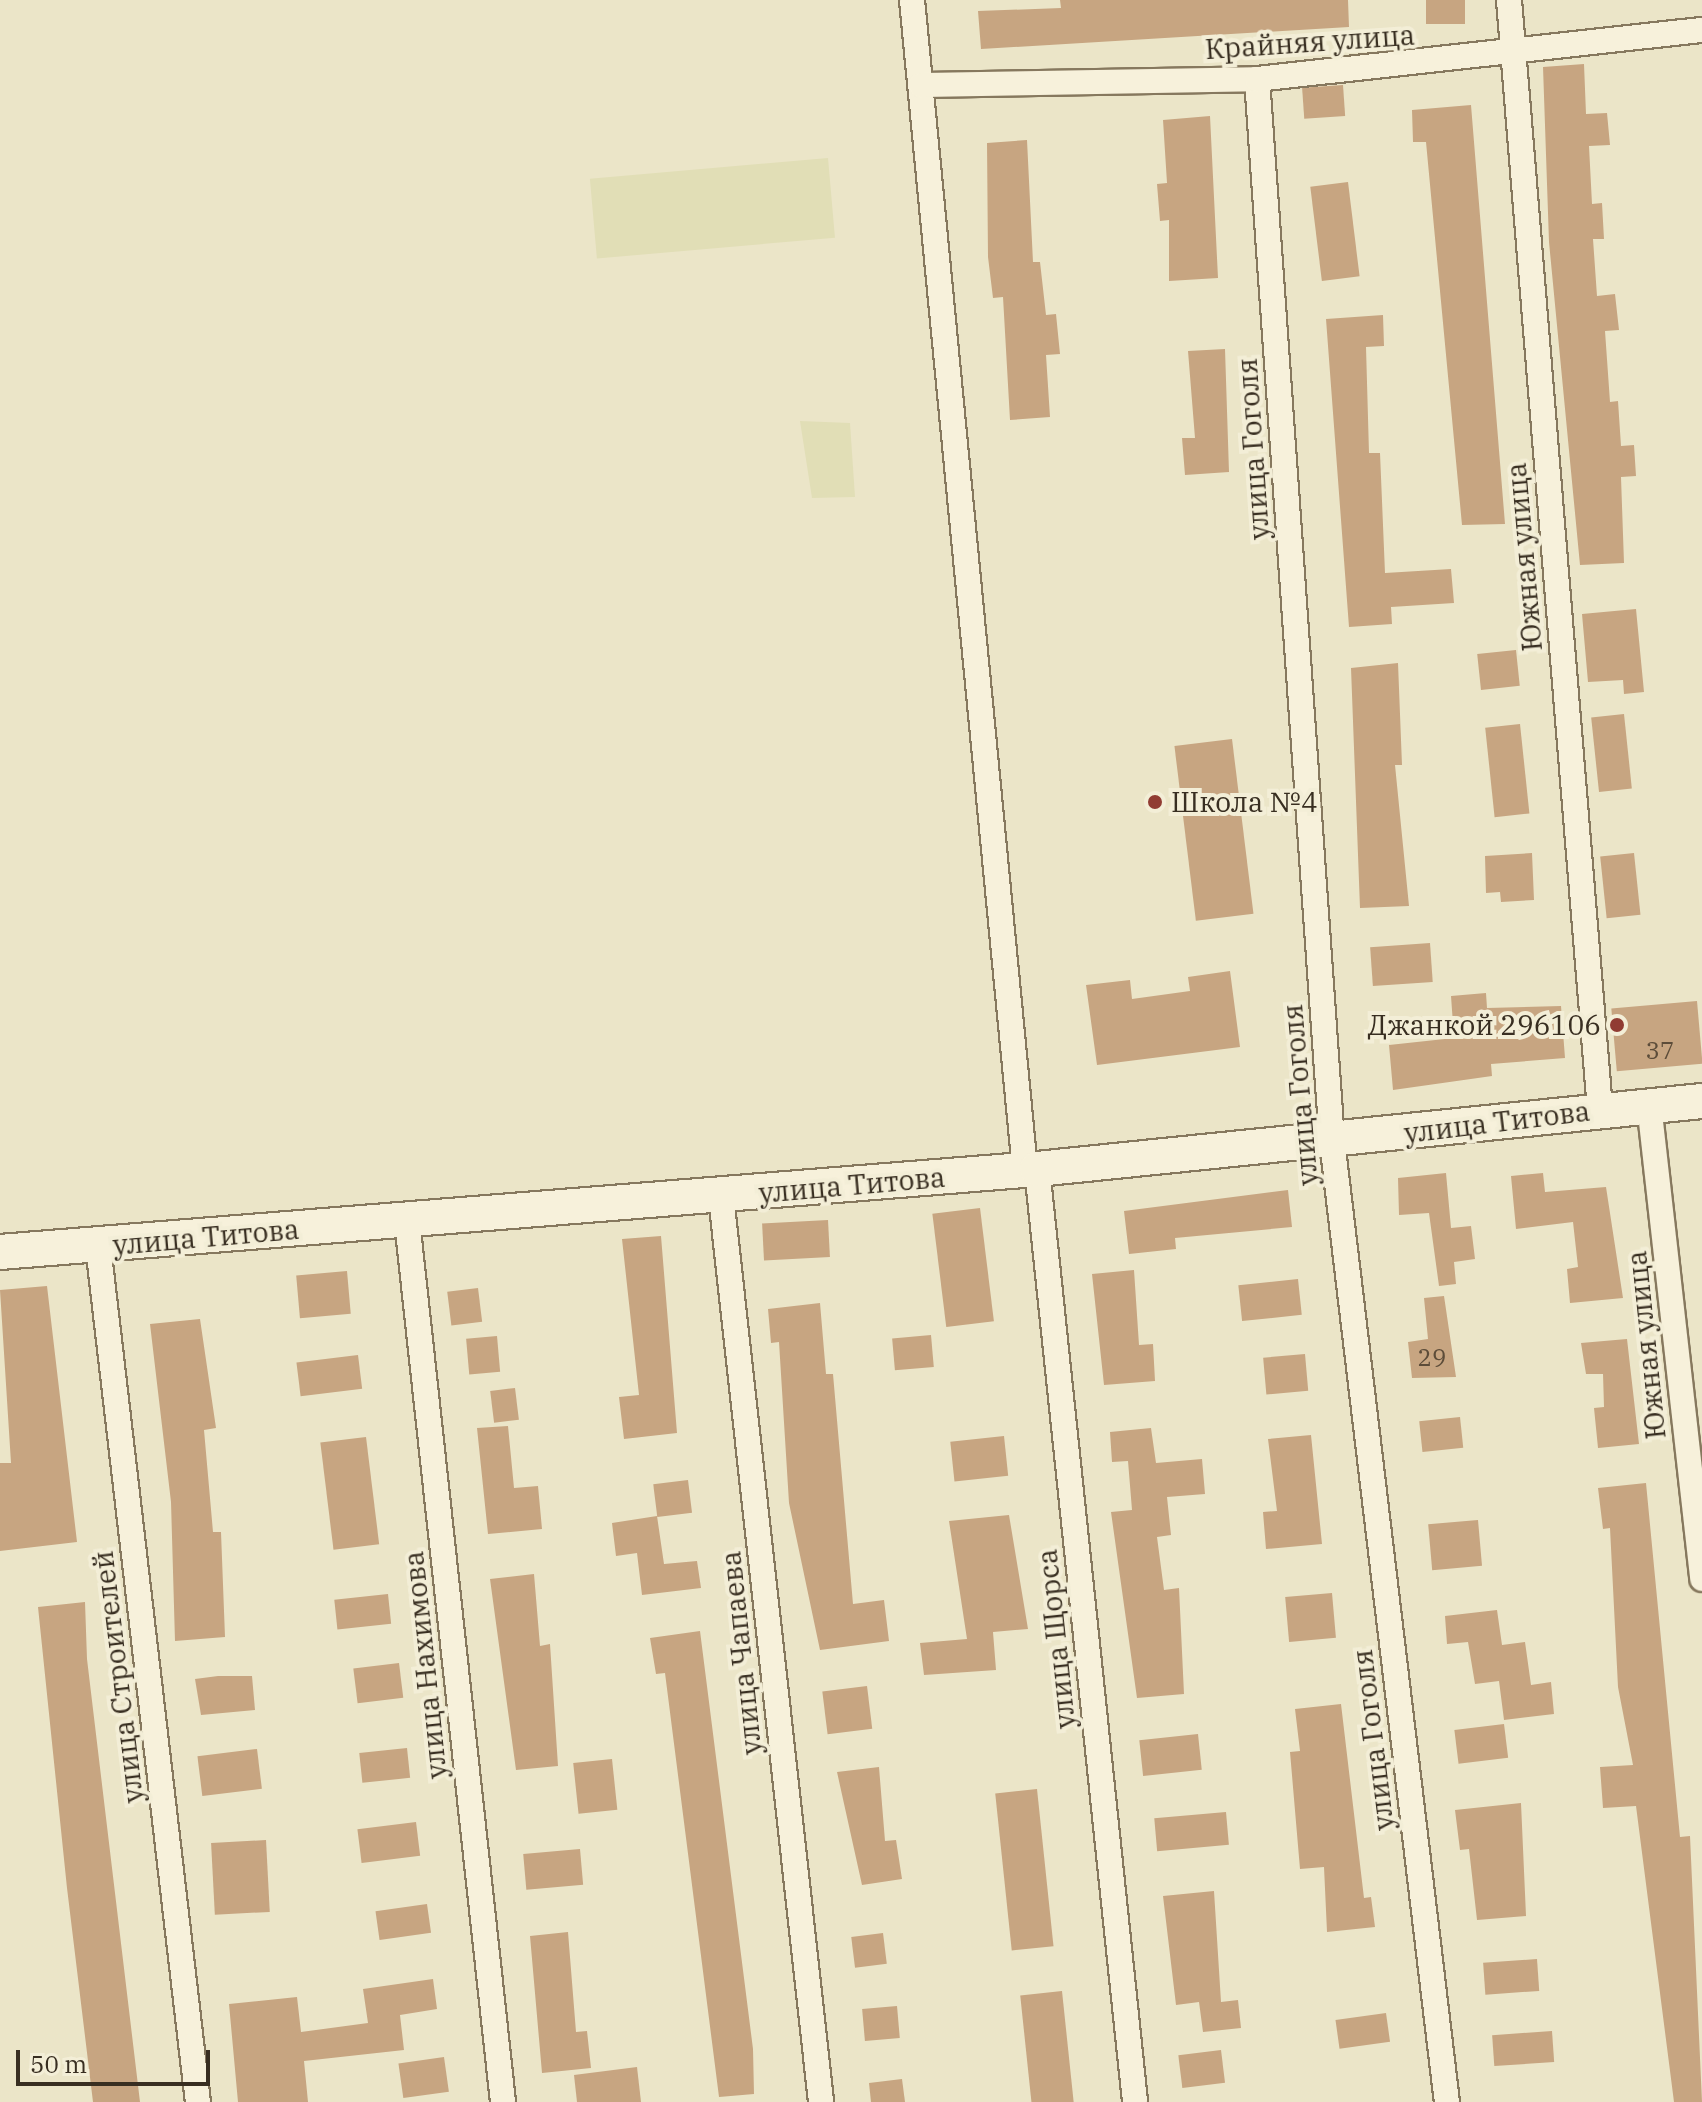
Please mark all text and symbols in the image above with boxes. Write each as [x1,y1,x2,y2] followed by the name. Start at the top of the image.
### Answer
[1204,18,1416,66] street label: Крайняя улица
[1230,357,1276,541] street label: улица Гоголя
[1499,461,1549,653] street label: Южная улица
[1171,785,1318,819] place label: Школа №4
[1146,793,1164,811] marker: Школа №4
[1275,1003,1325,1187] street label: улица Гоголя
[1368,1008,1601,1042] place label: Джанкой 296106
[1608,1016,1626,1034] marker: Джанкой 296106
[1646,1037,1674,1065] house number: 37
[1402,1094,1592,1150] street label: улица Титова
[757,1160,947,1210] street label: улица Титова
[111,1212,301,1262] street label: улица Титова
[1619,1249,1673,1441] street label: Южная улица
[1418,1344,1446,1372] house number: 29
[1030,1548,1082,1730] street label: улица Щорса
[86,1549,150,1805] street label: улица Строителей
[396,1549,454,1781] street label: улица Нахимова
[714,1549,768,1757] street label: улица Чапаева
[1345,1648,1401,1832] street label: улица Гоголя
[20,2034,214,2084] scale bar
[30,2048,87,2080] text: 50 m

